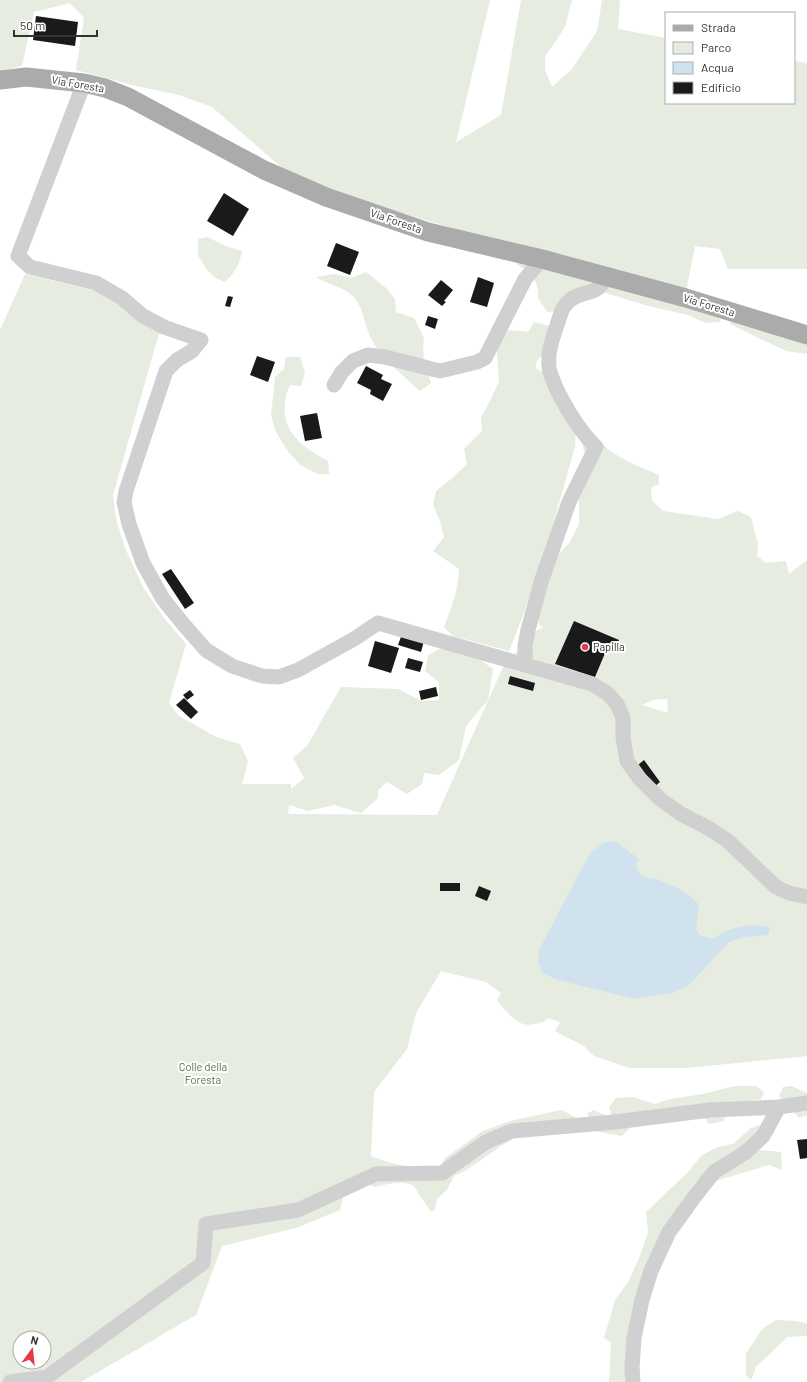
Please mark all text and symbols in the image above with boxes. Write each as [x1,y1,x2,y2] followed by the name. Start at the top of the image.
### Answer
[14,12,97,38] scale bar
[665,12,795,104] legend
[20,18,45,32] text: 50 m
[701,20,736,34] text: Strada
[701,40,731,54] text: Parco
[701,60,734,74] text: Acqua
[51,72,106,95] street label: Via Foresta
[701,80,741,94] text: Edificio
[369,206,424,235] street label: Via Foresta
[682,290,737,319] street label: Via Foresta
[593,640,625,653] place label: Papilla
[580,642,590,652] marker: Papilla
[179,1060,227,1086] park label: Colle della Foresta
[12,1330,52,1370] north arrow
[29,1333,40,1347] text: N

